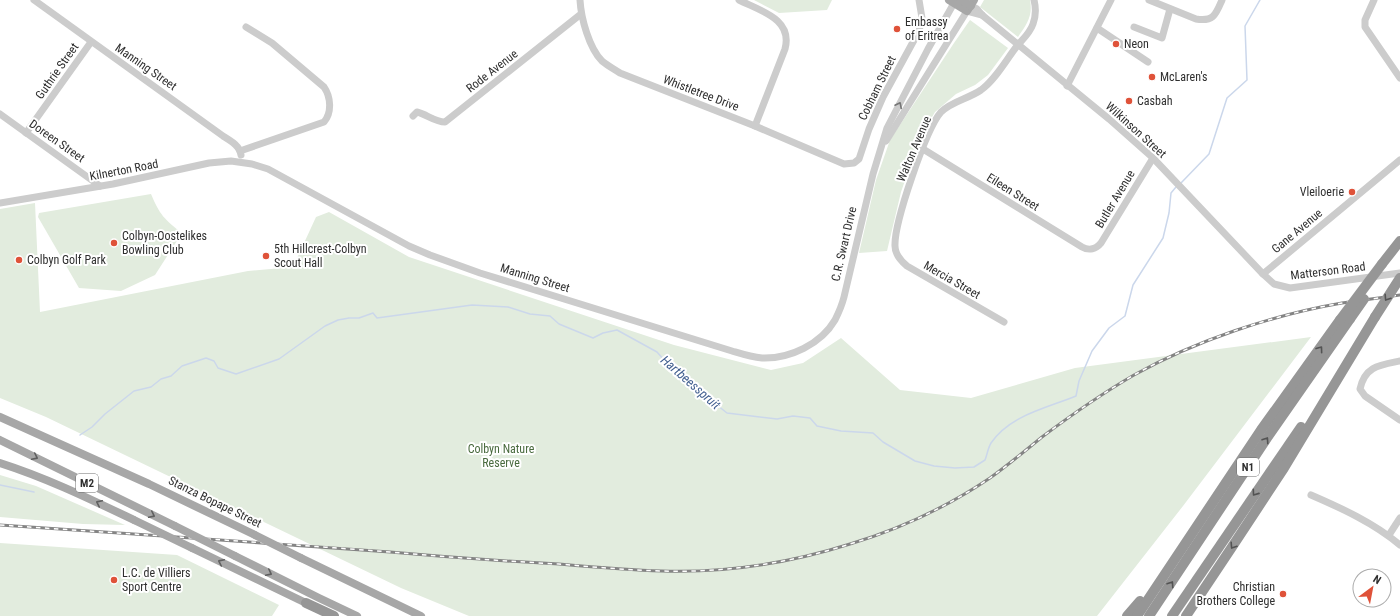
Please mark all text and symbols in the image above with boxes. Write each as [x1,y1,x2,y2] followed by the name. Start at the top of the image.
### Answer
[905,15,949,43] place label: Embassy of Eritrea
[892,24,902,34] marker: Embassy of Eritrea
[1124,37,1149,51] place label: Neon
[1111,39,1121,49] marker: Neon
[33,40,82,102] street label: Guthrie Street
[113,41,180,94] street label: Manning Street
[464,46,521,95] street label: Rode Avenue
[855,53,899,123] street label: Cobham Street
[1160,70,1208,84] place label: McLaren's
[661,72,741,114] street label: Whistletree Drive
[1147,72,1157,82] marker: McLaren's
[1137,94,1173,108] place label: Casbah
[1124,96,1134,106] marker: Casbah
[1103,99,1170,161] street label: Wilkinson Street
[894,101,902,109] one-way arrow
[894,114,934,184] street label: Walton Avenue
[27,117,88,165] street label: Doreen Street
[89,156,160,184] street label: Kilnerton Road
[1092,167,1138,231] street label: Butler Avenue
[984,170,1042,214] street label: Eileen Street
[1300,185,1344,199] place label: Vleiloerie
[1347,187,1357,197] marker: Vleiloerie
[829,205,859,283] street label: C.R. Swart Drive
[1269,206,1325,256] street label: Gane Avenue
[122,229,207,257] place label: Colbyn-Oostelikes Bowling Club
[109,238,119,248] marker: Colbyn-Oostelikes Bowling Club
[274,242,367,270] place label: 5th Hillcrest-Colbyn Scout Hall
[261,251,271,261] marker: 5th Hillcrest-Colbyn Scout Hall
[27,253,106,267] place label: Colbyn Golf Park
[14,255,24,265] marker: Colbyn Golf Park
[921,258,983,302] street label: Mercia Street
[1290,259,1366,283] street label: Matterson Road
[499,261,572,295] street label: Manning Street
[1385,293,1392,300] one-way arrow
[1315,346,1323,353] one-way arrow
[658,352,724,413] water label: Hartbeesspruit
[1261,438,1268,445] one-way arrow
[468,442,535,470] park label: Colbyn Nature Reserve
[31,452,39,460] one-way arrow
[1237,458,1259,476] road number: N1
[166,473,264,531] street label: Stanza Bopape Street
[76,474,98,492] road number: M2
[1253,489,1260,496] one-way arrow
[95,500,103,508] one-way arrow
[147,510,155,518] one-way arrow
[1230,542,1238,549] one-way arrow
[218,559,225,567] one-way arrow
[122,566,190,594] place label: L.C. de Villiers Sport Centre
[265,568,273,576] one-way arrow
[1352,568,1392,608] north arrow
[1371,573,1384,587] text: N
[109,575,119,585] marker: L.C. de Villiers Sport Centre
[1197,580,1275,608] place label: Christian Brothers College
[1166,581,1173,588] one-way arrow
[1278,589,1288,599] marker: Christian Brothers College

